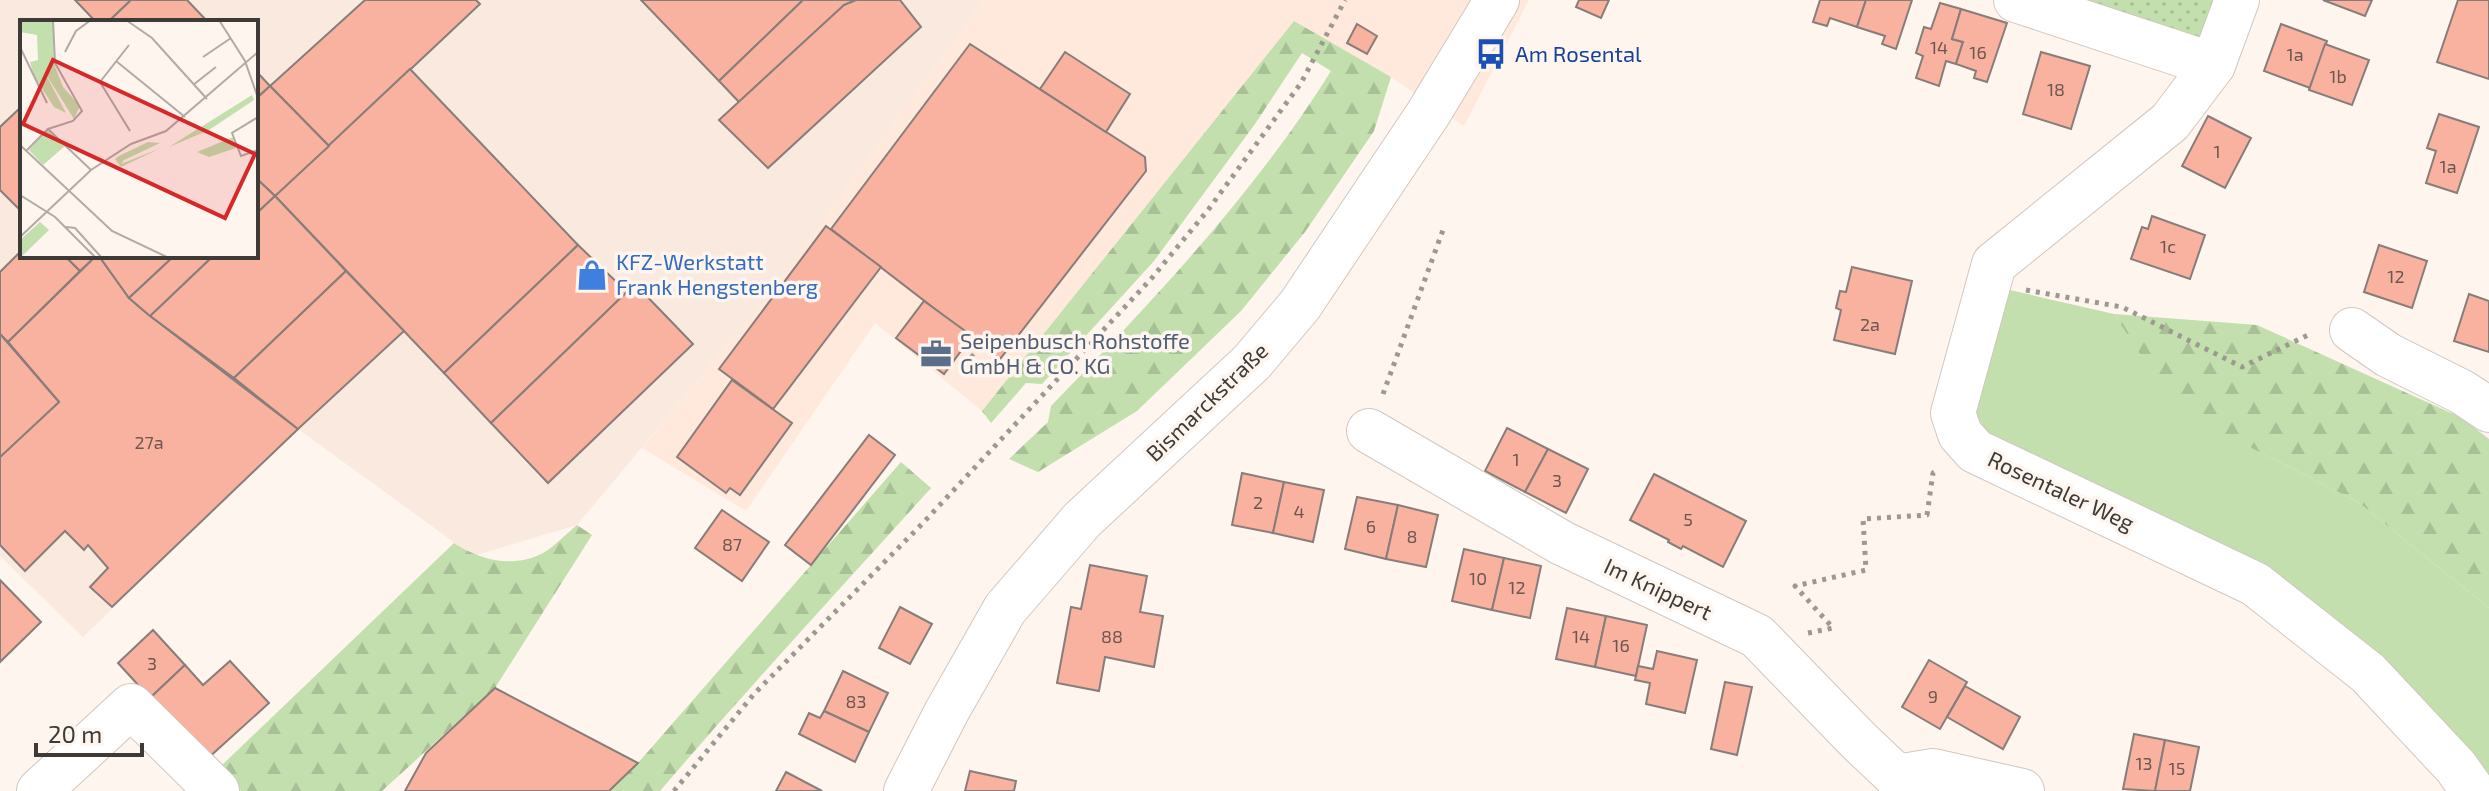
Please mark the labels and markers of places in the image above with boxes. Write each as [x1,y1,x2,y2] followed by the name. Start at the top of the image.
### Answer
[1474,37,1508,71] bus stop icon: Am Rosental
[1515,40,1642,66] place label: Am Rosental
[616,248,818,299] place label: KFZ-Werkstatt Frank Hengstenberg
[575,258,609,292] shop icon: KFZ-Werkstatt Frank Hengstenberg
[960,327,1190,378] place label: Seipenbusch Rohstoffe GmbH & CO. KG
[919,337,953,371] office icon: Seipenbusch Rohstoffe GmbH & CO. KG

